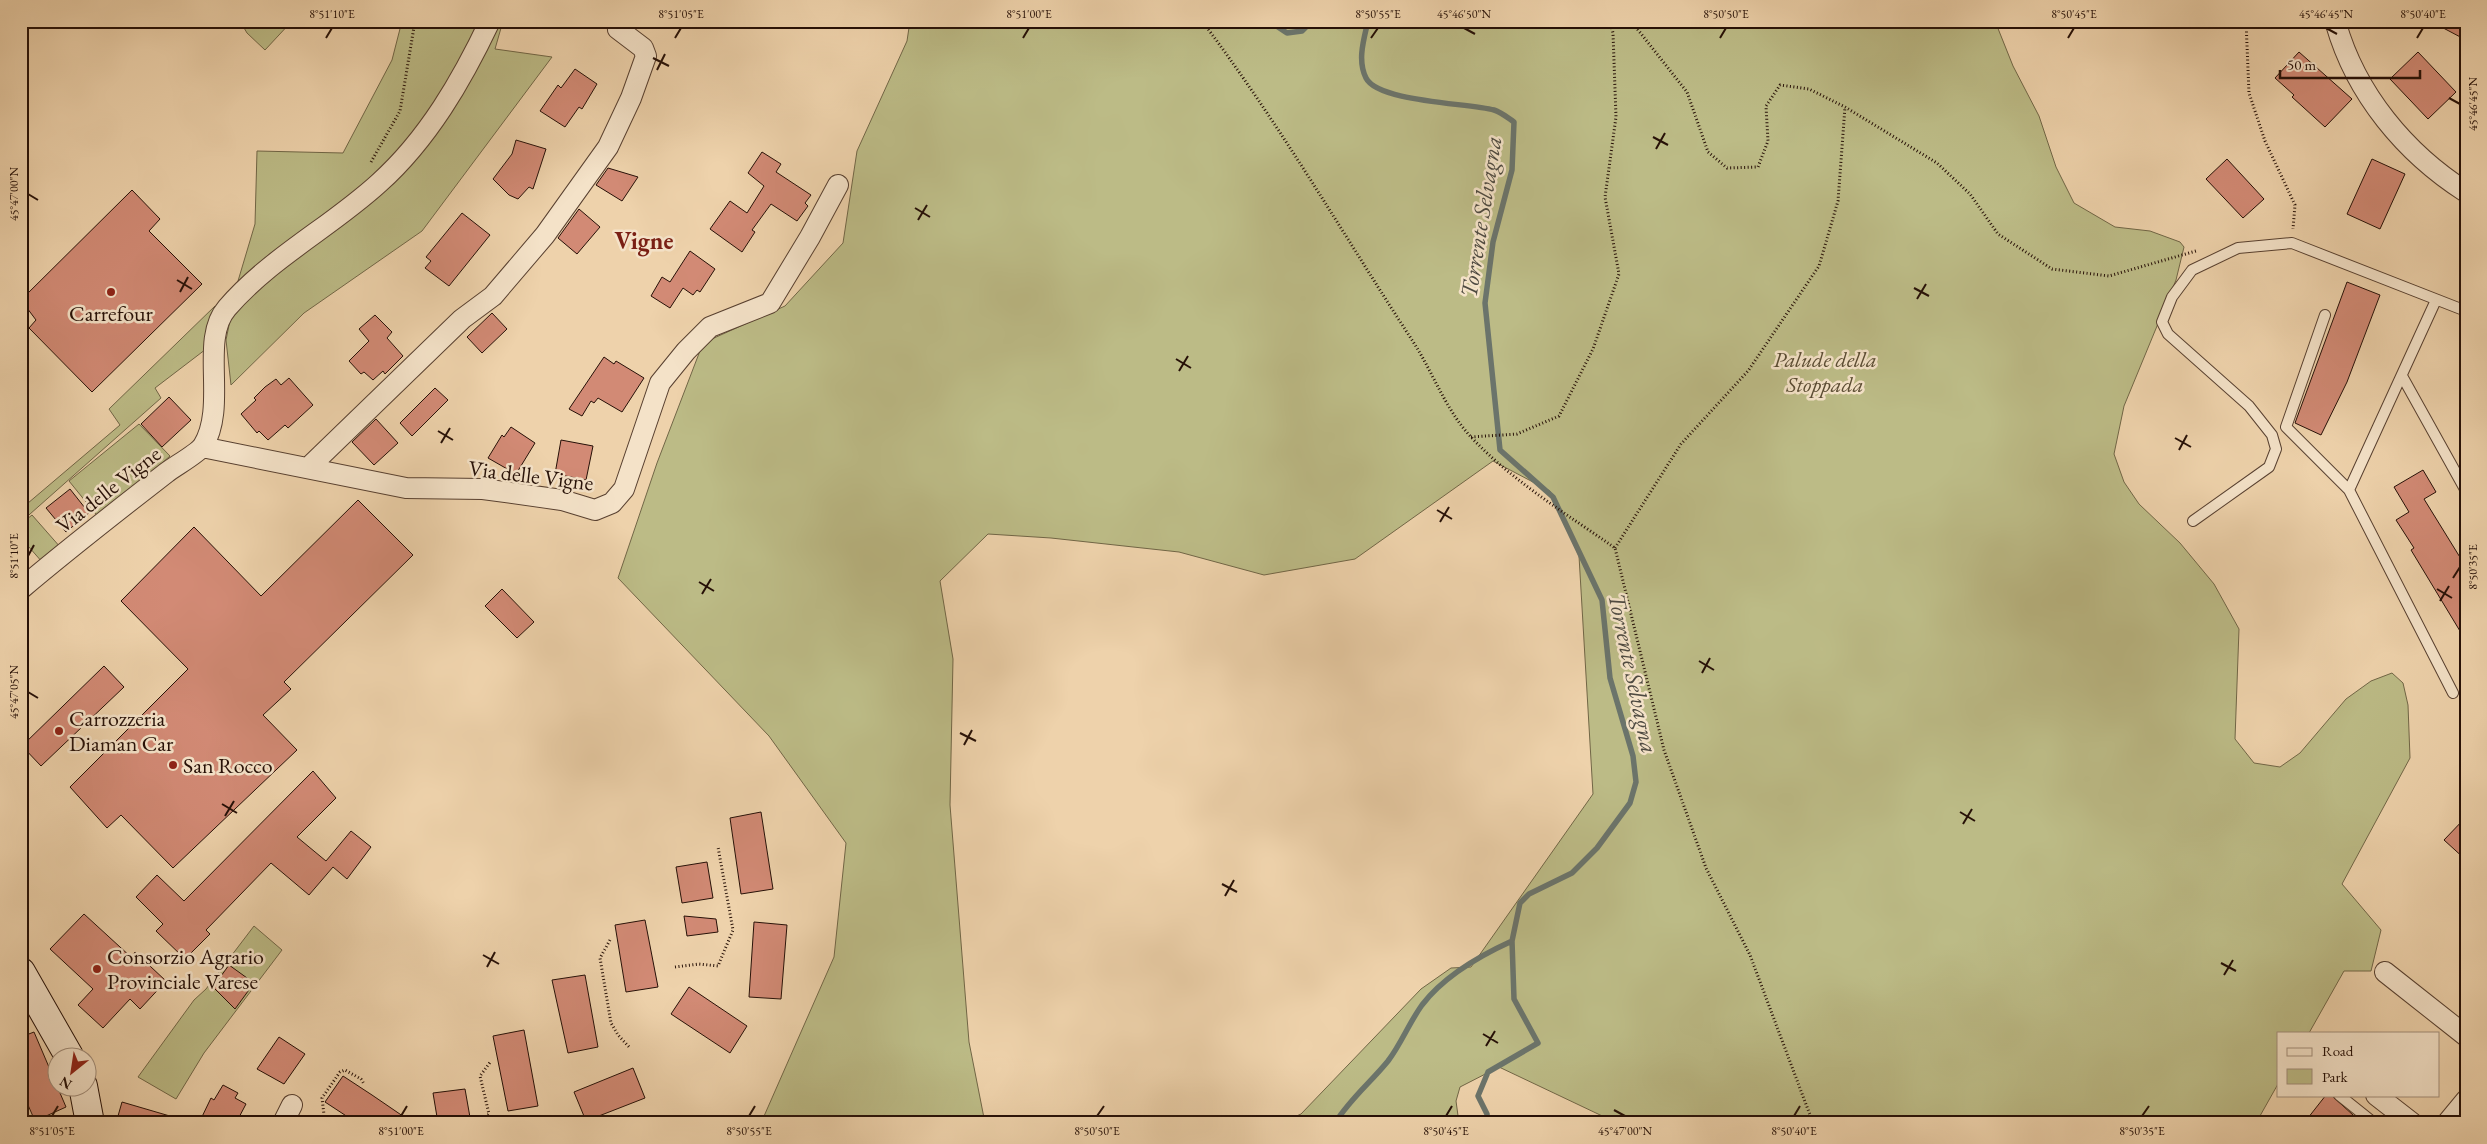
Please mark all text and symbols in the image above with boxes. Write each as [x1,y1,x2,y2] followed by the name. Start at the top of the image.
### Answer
[309,6,355,22] text: 8°51'10"E
[658,6,704,22] text: 8°51'05"E
[1006,6,1052,22] text: 8°51'00"E
[1355,6,1401,22] text: 8°50'55"E
[1437,6,1491,22] text: 45°46'50"N
[1703,6,1749,22] text: 8°50'50"E
[2051,6,2097,22] text: 8°50'45"E
[2299,6,2353,22] text: 45°46'45"N
[2400,6,2446,22] text: 8°50'40"E
[2280,48,2420,80] scale bar
[2287,55,2316,74] text: 50 m
[2465,77,2481,131] text: 45°46'45"N
[1452,134,1509,300] water label: Torrente Selvagna
[6,167,22,221] text: 45°47'00"N
[615,225,673,257] district label: Vigne
[105,286,117,298] marker: Carrefour
[69,299,154,328] place label: Carrefour
[1773,345,1877,399] park label: Palude della Stoppada
[50,439,167,540] street label: Via delle Vigne
[467,453,595,498] street label: Via delle Vigne
[6,533,22,579] text: 8°51'10"E
[2465,544,2481,590] text: 8°50'35"E
[1601,590,1666,756] water label: Torrente Selvagna
[6,665,22,719] text: 45°47'05"N
[69,704,174,758] place label: Carrozzeria Diaman Car
[53,725,65,737] marker: Carrozzeria Diaman Car
[183,751,273,780] place label: San Rocco
[167,759,179,771] marker: San Rocco
[107,942,264,996] place label: Consorzio Agrario Provinciale Varese
[91,963,103,975] marker: Consorzio Agrario Provinciale Varese
[2277,1032,2440,1096] legend
[2322,1041,2354,1060] text: Road
[48,1046,98,1096] north arrow
[2322,1067,2349,1086] text: Park
[56,1072,75,1094] text: N
[29,1123,75,1139] text: 8°51'05"E
[378,1123,424,1139] text: 8°51'00"E
[726,1123,772,1139] text: 8°50'55"E
[1074,1123,1120,1139] text: 8°50'50"E
[1423,1123,1469,1139] text: 8°50'45"E
[1598,1123,1652,1139] text: 45°47'00"N
[1771,1123,1817,1139] text: 8°50'40"E
[2119,1123,2165,1139] text: 8°50'35"E

